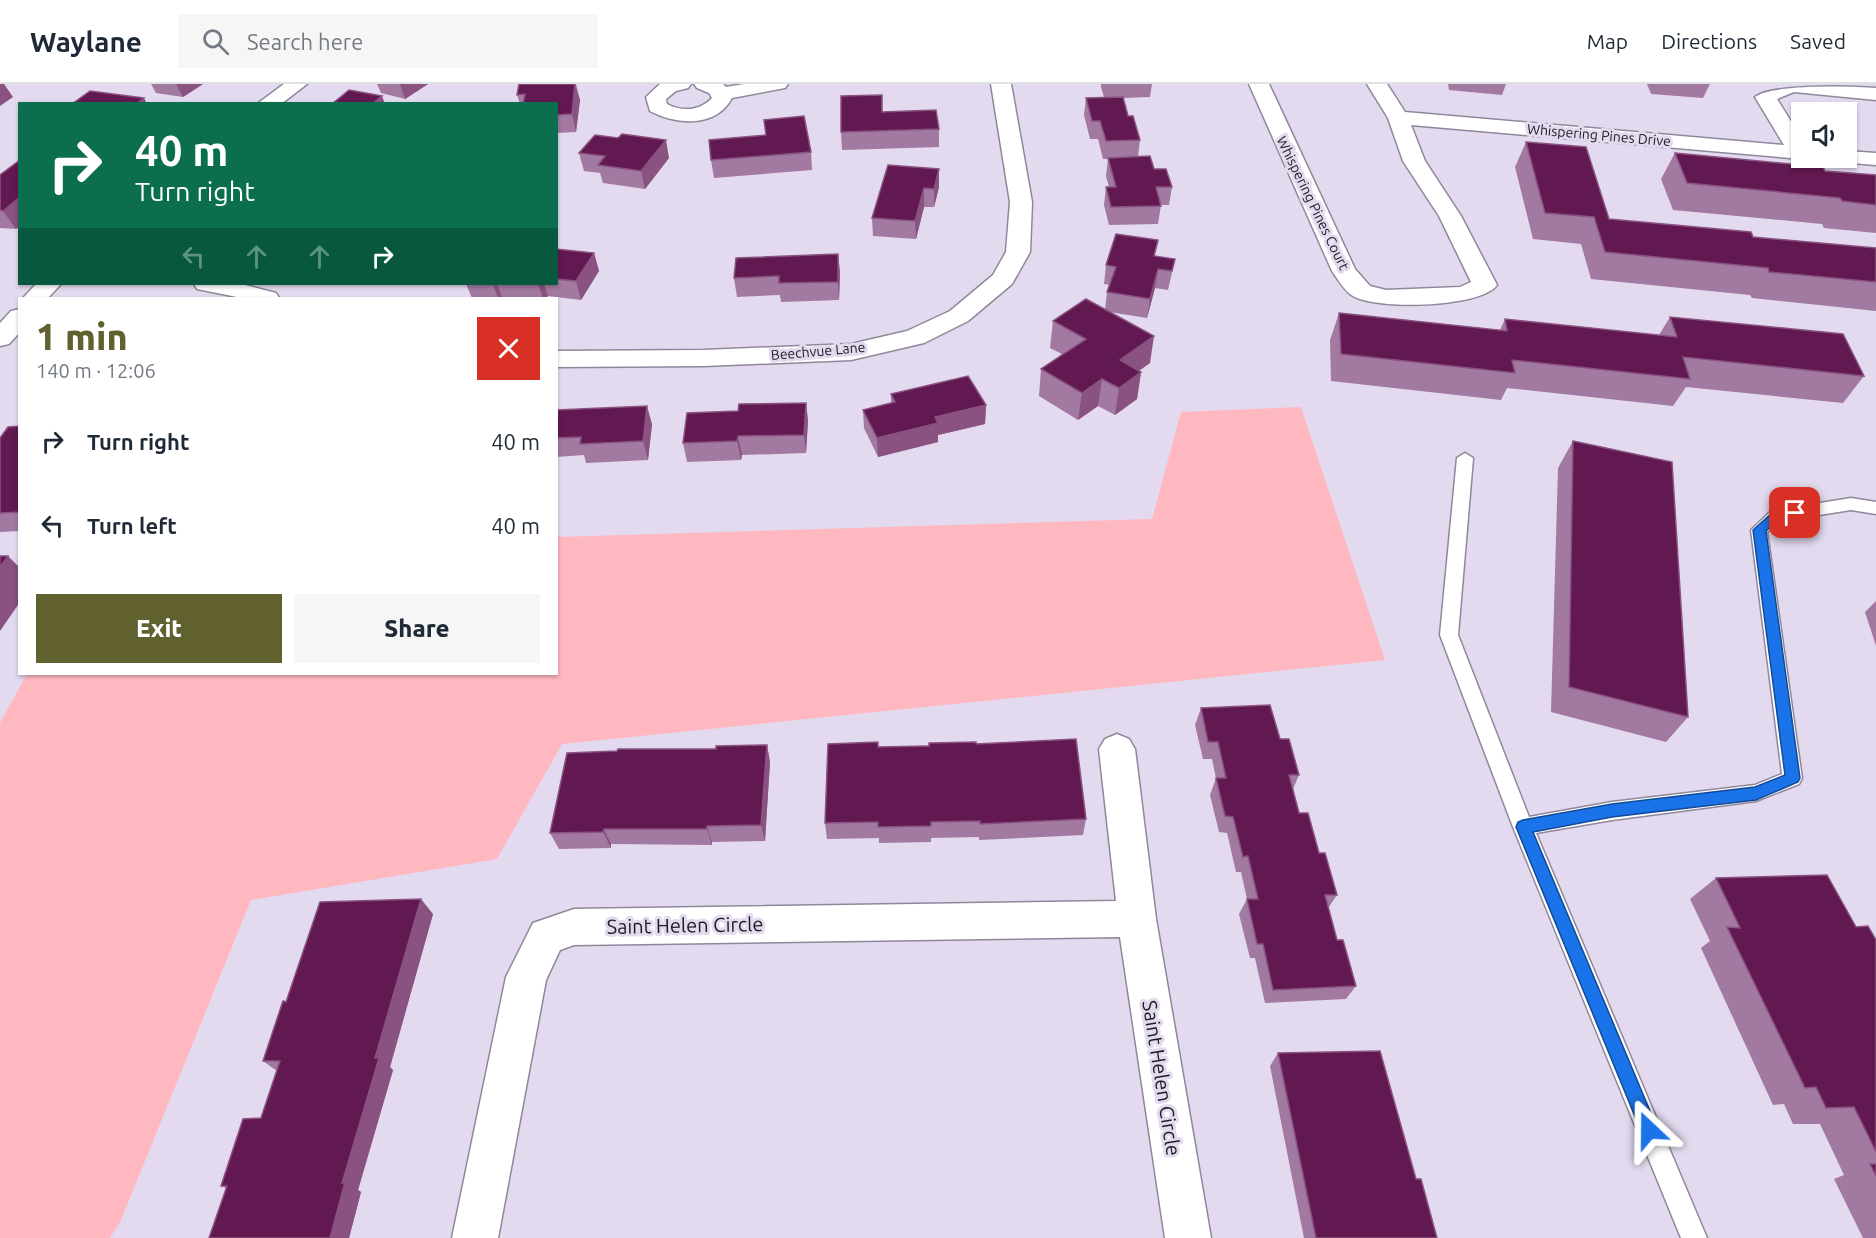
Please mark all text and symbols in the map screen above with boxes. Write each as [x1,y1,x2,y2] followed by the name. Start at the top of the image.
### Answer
[178,14,598,68] search box
[199,25,232,58] icon: search
[30,26,142,57] text: Waylane
[247,29,363,54] text: Search here
[1587,29,1628,53] text: Map
[1661,29,1757,53] text: Directions
[1790,29,1846,53] text: Saved
[1791,102,1857,168] map controls
[1791,102,1857,168] button: sound
[1526,121,1672,149] street label: Whispering Pines Drive
[36,126,114,204] icon: right
[135,127,229,174] text: 40 m
[1274,134,1353,273] street label: Whispering Pines Court
[135,176,255,206] text: Turn right
[177,240,210,273] icon: left
[240,240,273,273] icon: ahead
[303,240,336,273] icon: ahead
[366,240,399,273] icon: right
[36,316,128,357] text: 1 min
[477,317,540,380] button: close
[770,339,866,363] street label: Beechvue Lane
[36,359,156,382] text: 140 m · 12:06
[36,425,69,458] icon: right
[87,429,189,454] text: Turn right
[491,429,540,454] text: 40 m
[1769,487,1820,538] pin
[1778,496,1811,529] icon: arrive
[36,509,69,542] icon: left
[87,513,177,538] text: Turn left
[491,513,540,538] text: 40 m
[36,594,282,663] button: Exit
[294,594,540,663] button: Share
[606,912,764,938] street label: Saint Helen Circle
[1138,999,1186,1157] street label: Saint Helen Circle
[1617,1098,1681,1162] position arrow

